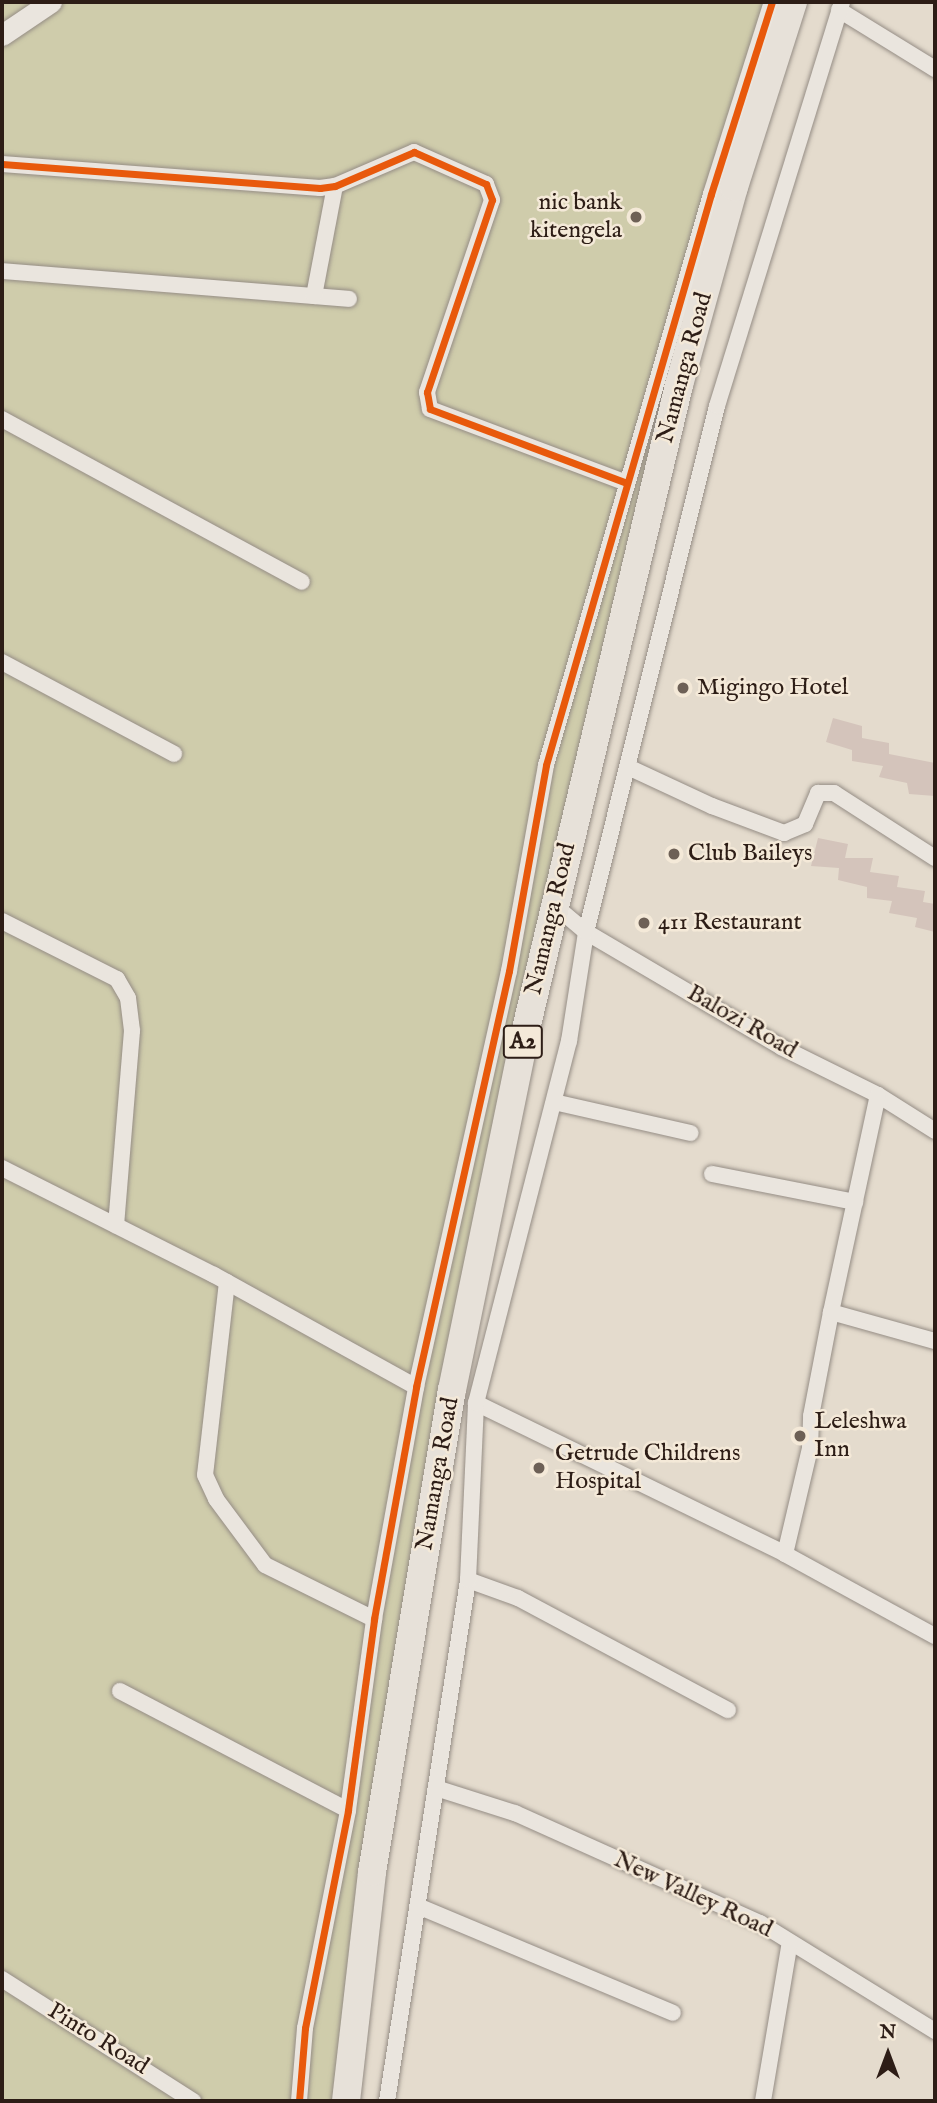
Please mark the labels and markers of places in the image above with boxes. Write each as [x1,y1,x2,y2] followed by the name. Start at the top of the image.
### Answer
[530,189,622,245] place label: nic bank kitengela
[628,209,644,225] marker: nic bank kitengela
[697,674,848,702] place label: Migingo Hotel
[675,680,691,696] marker: Migingo Hotel
[688,840,813,868] place label: Club Baileys
[666,846,682,862] marker: Club Baileys
[658,909,802,937] place label: 411 Restaurant
[636,915,652,931] marker: 411 Restaurant
[814,1408,907,1464] place label: Leleshwa Inn
[792,1428,808,1444] marker: Leleshwa Inn
[555,1440,740,1496] place label: Getrude Childrens Hospital
[529,1458,549,1478] marker: Getrude Childrens Hospital

